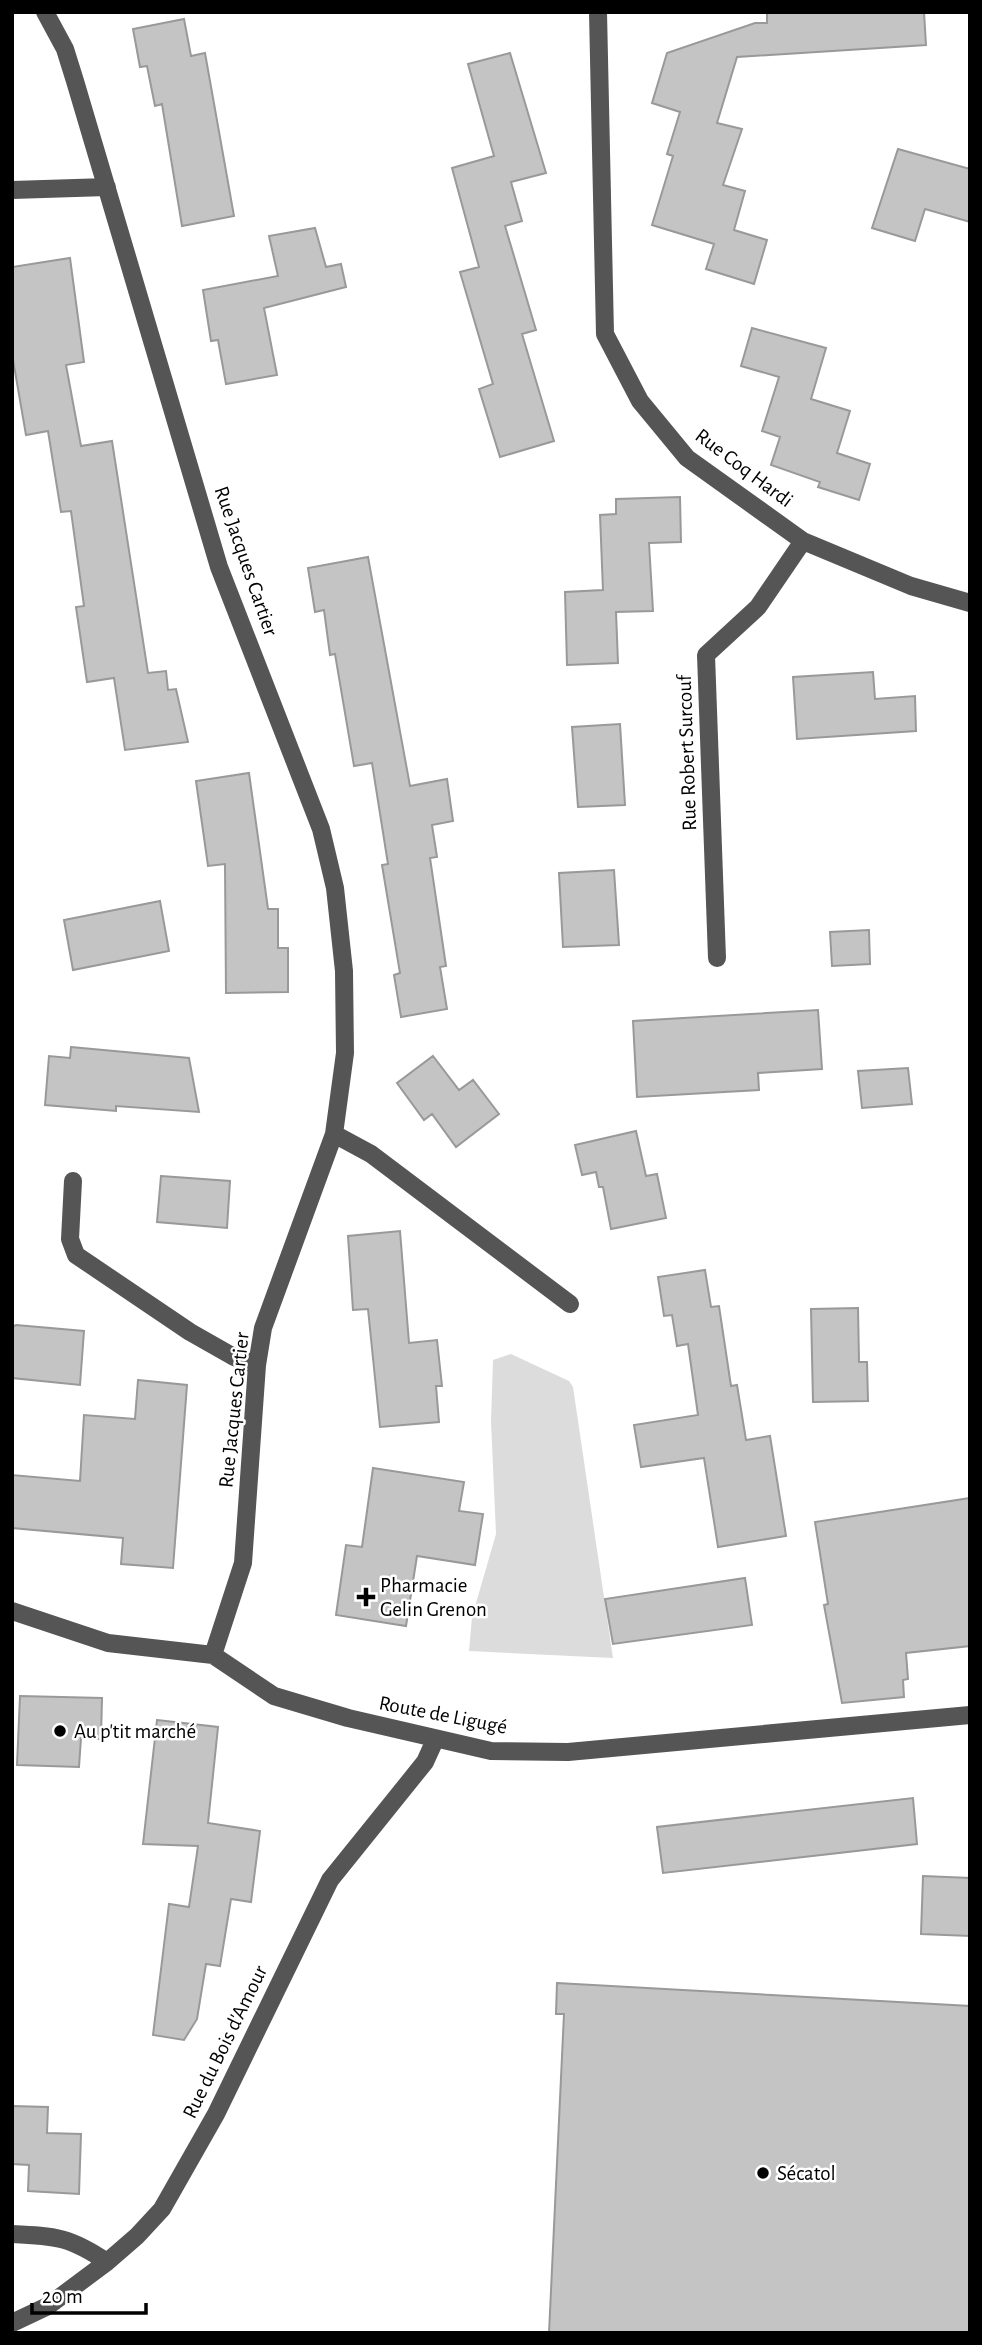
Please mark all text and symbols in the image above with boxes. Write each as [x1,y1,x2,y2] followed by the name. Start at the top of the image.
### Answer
[691,425,797,511] street label: Rue Coq Hardi
[211,484,282,639] street label: Rue Jacques Cartier
[674,673,700,831] street label: Rue Robert Surcouf
[215,1331,253,1489] street label: Rue Jacques Cartier
[380,1575,487,1620] place label: Pharmacie Gelin Grenon
[358,1589,374,1605] marker: Pharmacie Gelin Grenon
[377,1692,509,1738] street label: Route de Ligugé
[74,1721,196,1742] place label: Au p'tit marché
[52,1723,68,1739] marker: Au p'tit marché
[179,1962,271,2122] street label: Rue du Bois d'Amour
[777,2163,836,2184] place label: Sécatol
[755,2165,771,2181] marker: Sécatol
[32,2272,145,2316] scale bar
[42,2286,83,2307] text: 20 m

